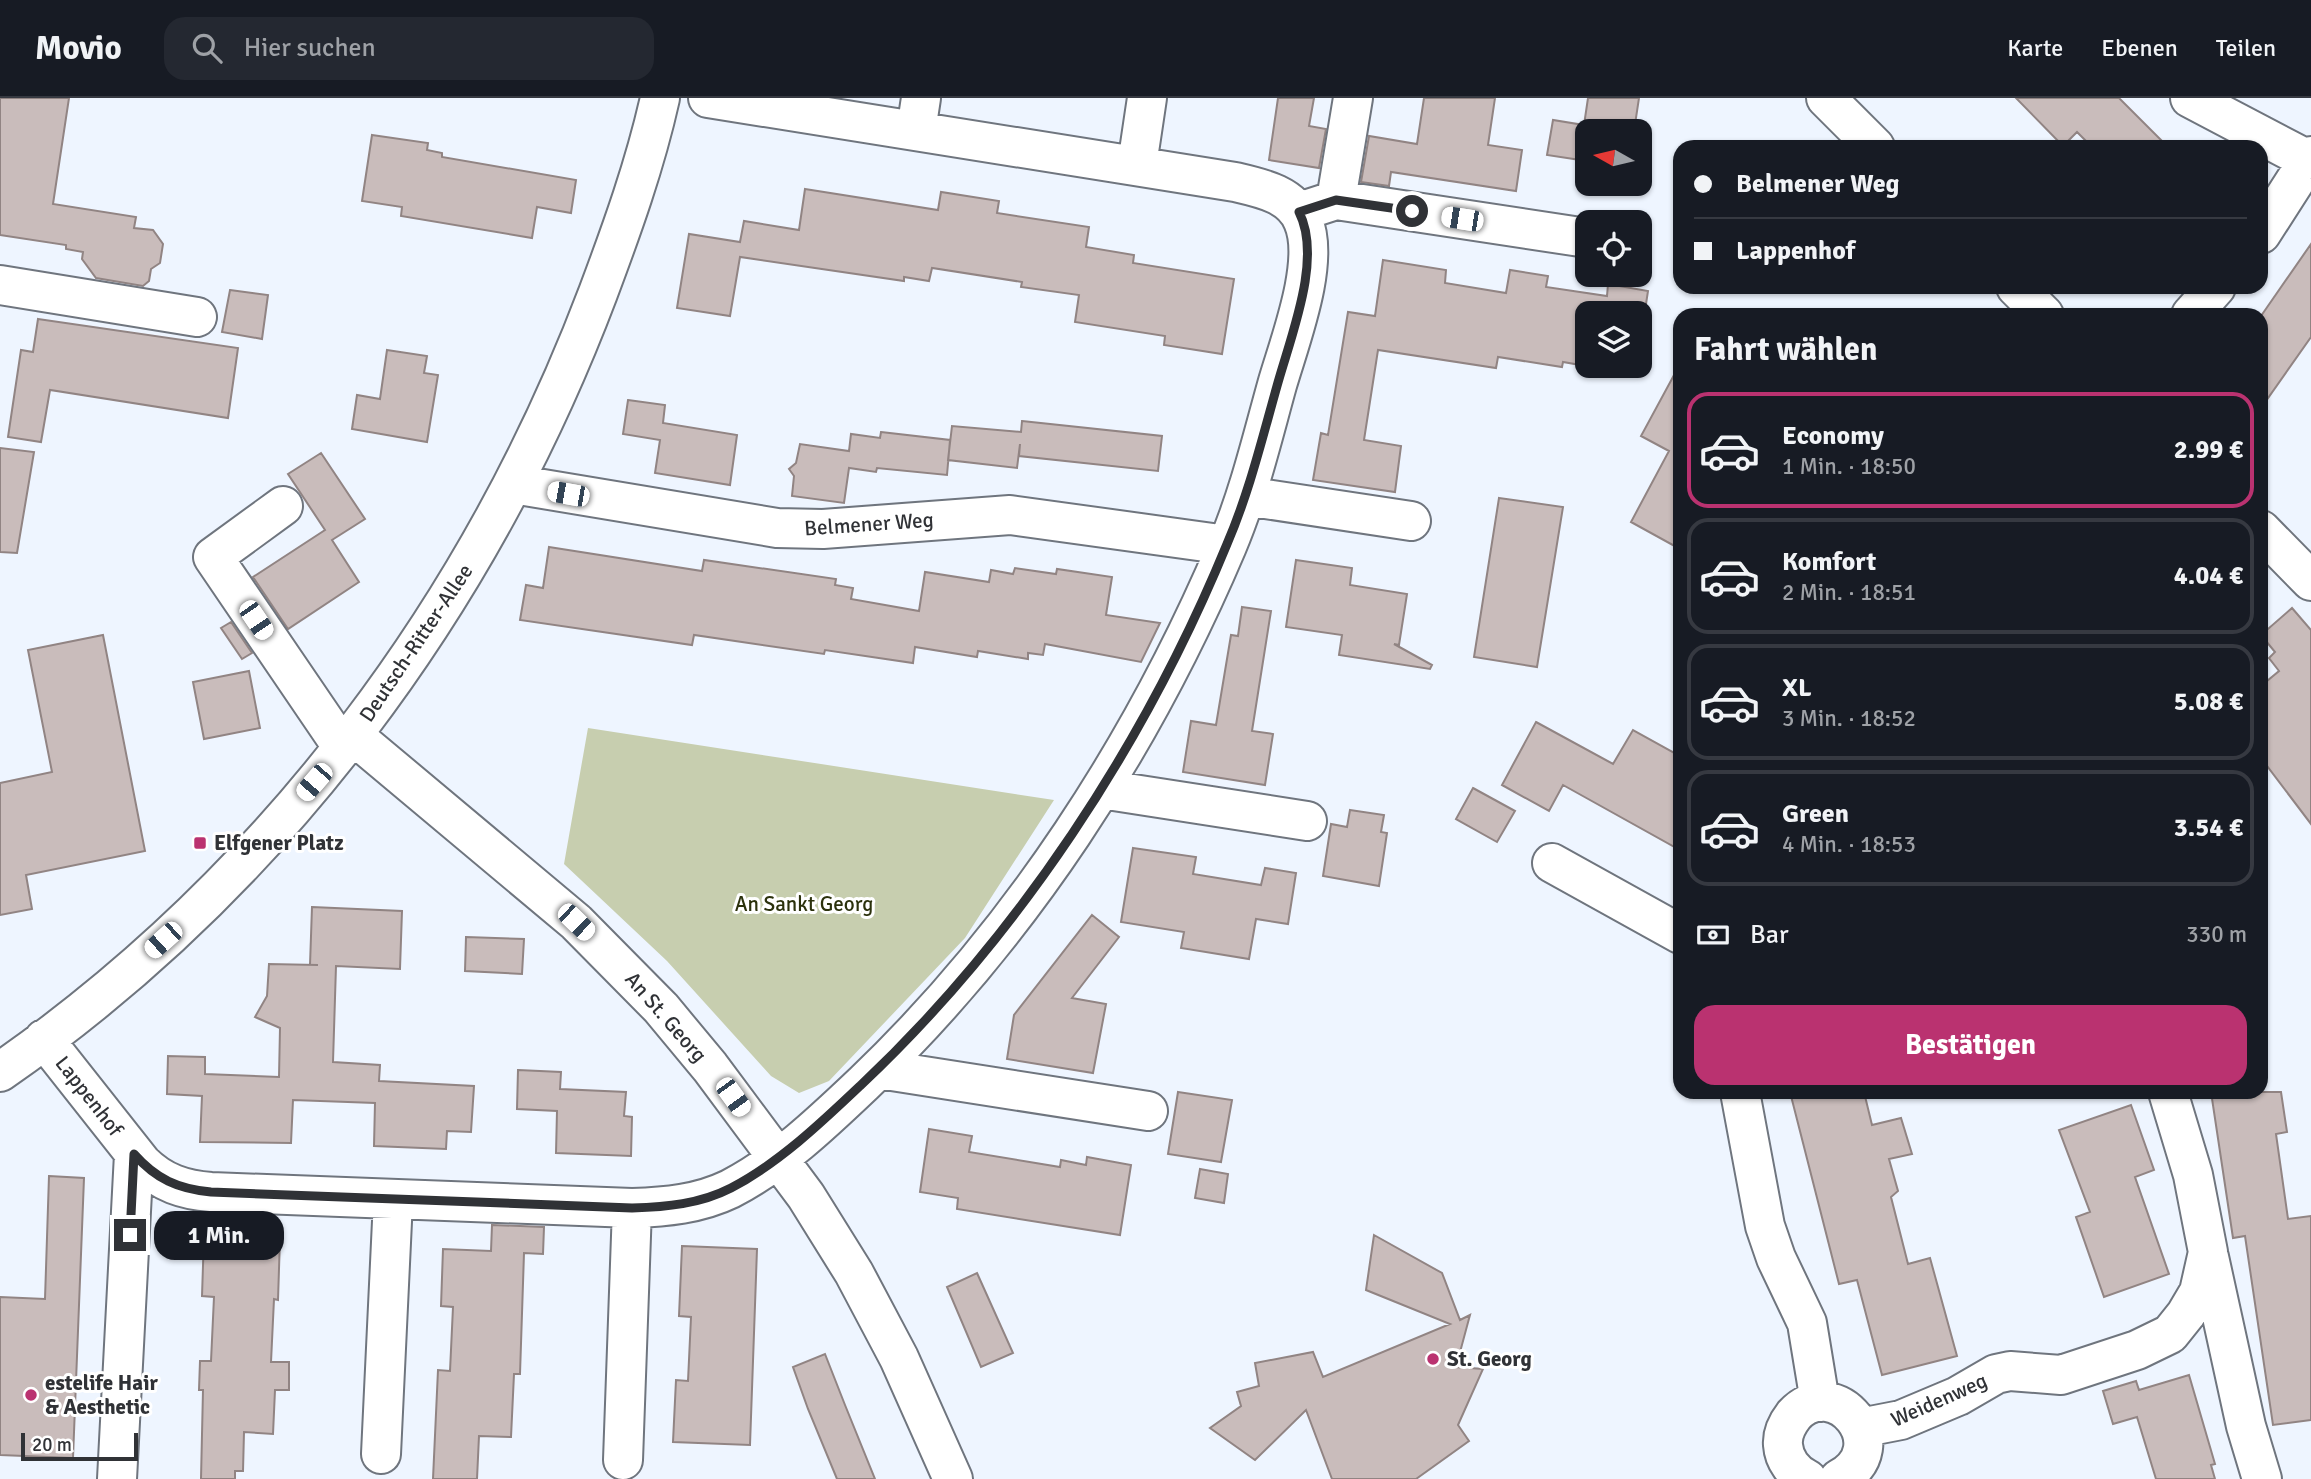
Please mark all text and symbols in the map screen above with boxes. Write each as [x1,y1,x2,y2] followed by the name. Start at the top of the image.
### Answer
[164,17,654,80] search box
[35,28,122,69] text: Movio
[188,29,226,67] icon: search
[244,32,376,64] text: Hier suchen
[2007,33,2063,63] text: Karte
[2101,33,2178,63] text: Ebenen
[2216,33,2276,63] text: Teilen
[1575,119,1652,196] north arrow
[1575,119,1652,378] map controls
[1736,168,1899,200] text: Belmener Weg
[1396,195,1428,227] route start
[1440,205,1485,233] car
[1575,210,1652,287] button: locate
[1736,235,1855,267] text: Lappenhof
[1575,301,1652,378] button: layers
[1694,330,1878,369] text: Fahrt wählen
[1698,419,1761,482] icon: car
[1782,420,1884,452] text: Economy
[2174,434,2243,466] text: 2.99 €
[1782,452,1916,481] text: 1 Min. · 18:50
[546,480,591,508] car
[803,507,935,541] street label: Belmener Weg
[1698,545,1761,608] icon: car
[1782,546,1876,578] text: Komfort
[354,559,478,727] street label: Deutsch-Ritter-Allee
[2174,560,2243,592] text: 4.04 €
[1782,578,1916,607] text: 2 Min. · 18:51
[236,597,277,643] car
[1698,671,1761,734] icon: car
[1782,672,1812,704] text: XL
[2174,686,2243,718] text: 5.08 €
[1782,704,1916,733] text: 3 Min. · 18:52
[293,759,336,805] car
[1698,797,1761,860] icon: car
[1782,798,1849,830] text: Green
[2174,812,2243,844] text: 3.54 €
[214,830,344,856] place label: Elfgener Platz
[1782,830,1916,859] text: 4 Min. · 18:53
[192,835,208,851] marker: Elfgener Platz
[735,891,873,917] park label: An Sankt Georg
[554,900,599,944] car
[1694,916,1732,954] icon: cash
[141,918,186,962] car
[1750,919,1788,951] text: Bar
[2186,920,2247,949] text: 330 m
[620,966,712,1068] street label: An St. Georg
[1694,1005,2247,1085] button: Bestätigen
[50,1051,129,1142] street label: Lappenhof
[713,1074,754,1120] car
[154,1210,284,1260] callout: 1 Min.
[114,1219,146,1251] route end
[188,1221,250,1250] text: 1 Min.
[1447,1346,1532,1372] place label: St. Georg
[1425,1351,1441,1367] marker: St. Georg
[1887,1367,1991,1433] street label: Weidenweg
[45,1370,158,1420] place label: estelife Hair & Aesthetic
[23,1387,39,1403] marker: estelife Hair & Aesthetic
[21,1430,138,1462] scale bar
[32,1433,72,1457] text: 20 m

